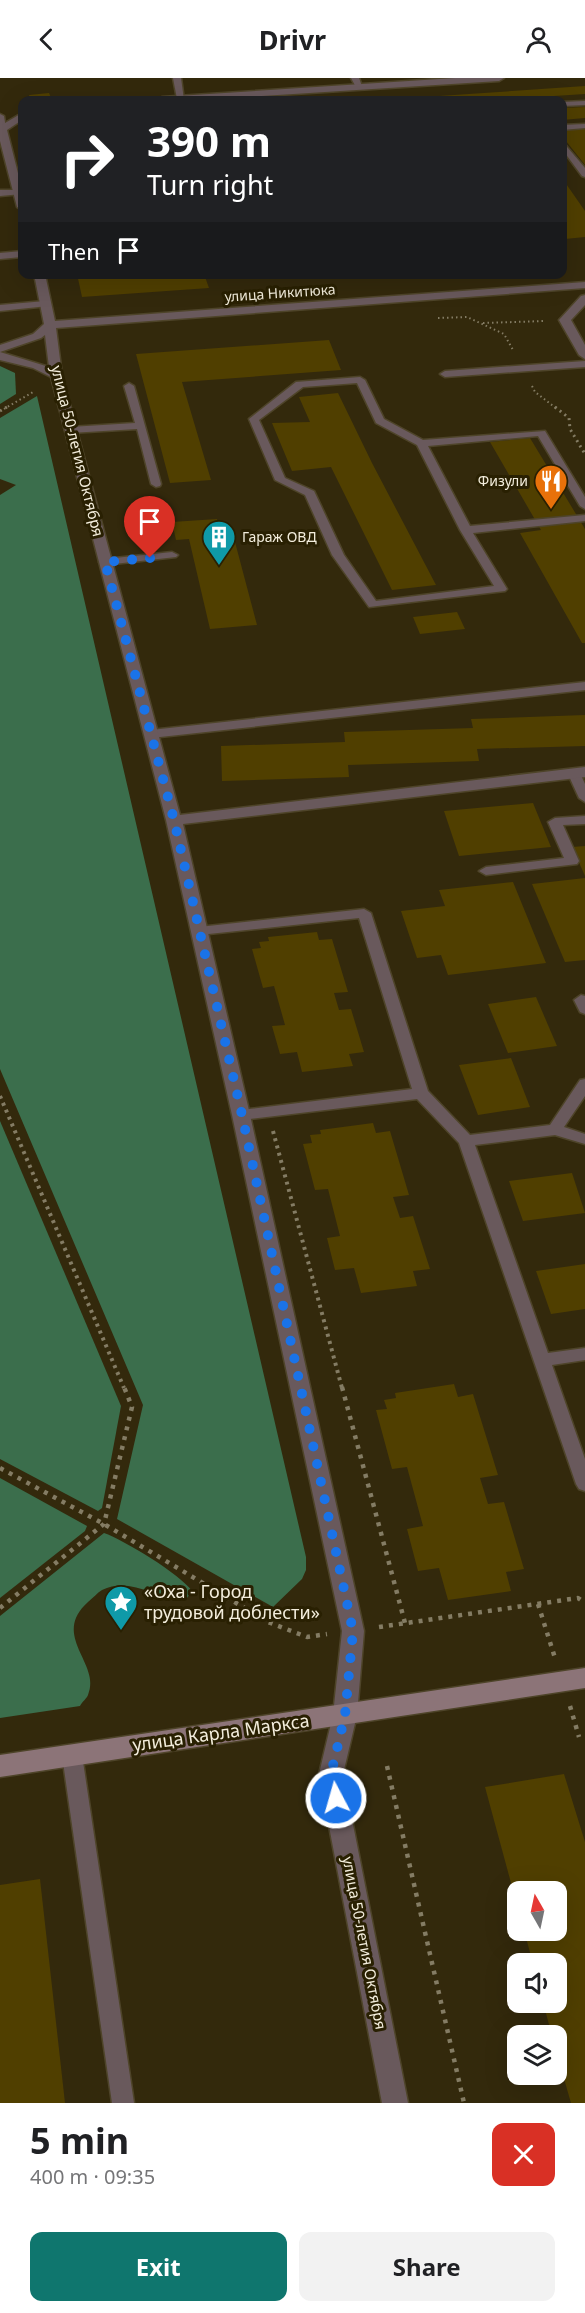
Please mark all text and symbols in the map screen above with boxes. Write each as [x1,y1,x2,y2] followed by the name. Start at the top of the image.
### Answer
[259,21,326,58] text: Drivr
[30,23,63,56] icon: back
[522,23,555,56] icon: person
[147,112,271,169] text: 390 m
[48,120,126,198] icon: right
[147,166,273,203] text: Turn right
[112,234,145,267] icon: arrive
[48,236,100,266] text: Then
[224,279,336,306] street label: улица Никитюка
[47,363,109,538] street label: улица 50-летия Октября
[533,463,569,510] restaurant icon: Физули
[478,471,528,490] place label: Физули
[124,496,175,558] pin
[133,505,166,538] icon: arrive
[201,519,237,566] building icon: Гараж ОВД
[242,527,317,546] place label: Гараж ОВД
[144,1579,320,1624] place label: «Оха - Город трудовой доблести»
[103,1584,139,1631] place icon: «Оха - Город трудовой доблести»
[131,1708,311,1756] street label: улица Карла Маркса
[304,1766,368,1830] position arrow
[338,1855,392,2031] street label: улица 50-летия Октября
[507,1881,567,1941] north arrow
[507,1881,567,2085] map controls
[507,1953,567,2013] button: sound
[507,2025,567,2085] button: layers
[30,2116,129,2165] text: 5 min
[492,2123,555,2186] button: close
[30,2163,155,2190] text: 400 m · 09:35
[30,2232,287,2301] button: Exit
[299,2232,555,2301] button: Share

